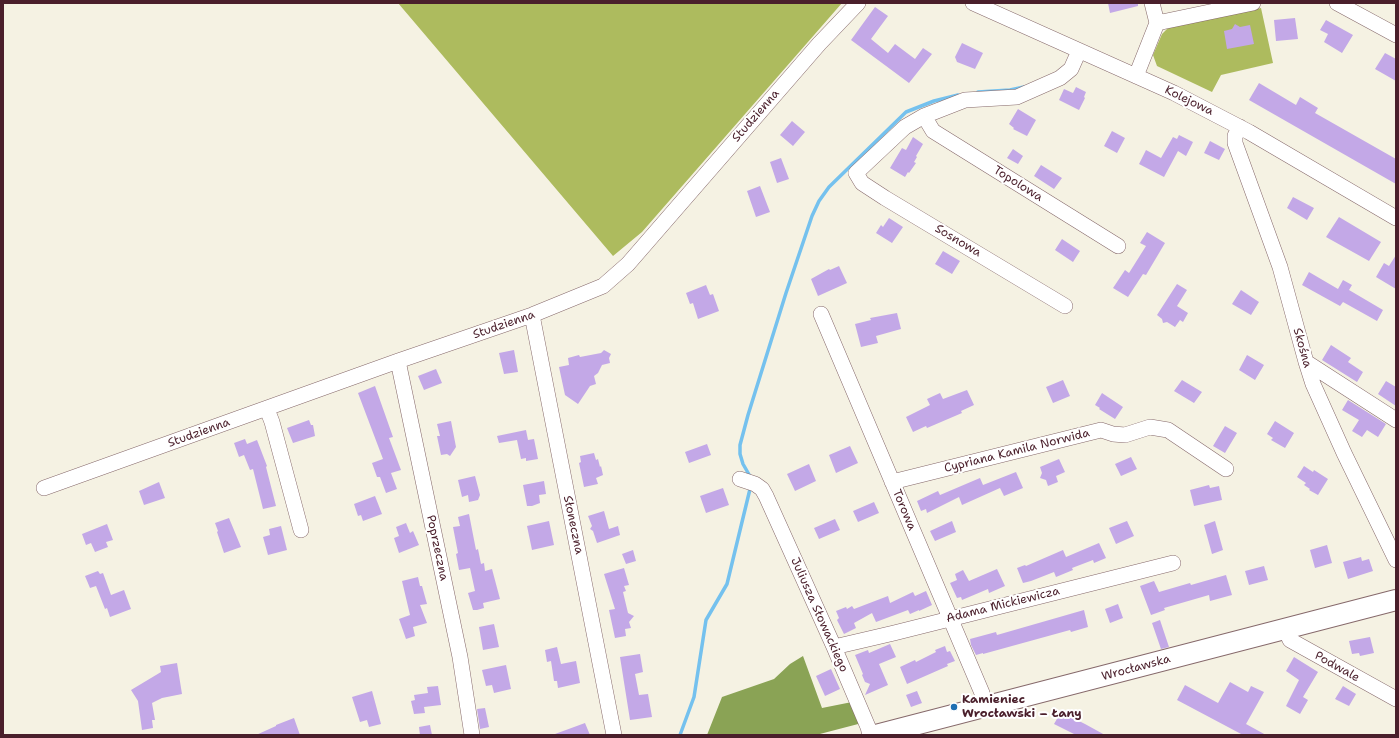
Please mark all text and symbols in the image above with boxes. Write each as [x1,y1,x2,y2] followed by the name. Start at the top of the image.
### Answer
[1162,83,1216,119] street label: Kolejowa
[729,87,783,145] street label: Studzienna
[991,163,1045,205] street label: Topolowa
[932,222,984,260] street label: Sosnowa
[471,308,537,342] street label: Studzienna
[1289,327,1315,369] street label: Skośna
[166,415,232,451] street label: Studzienna
[943,426,1091,476] street label: Cypriana Kamila Norwida
[889,487,919,533] street label: Torowa
[560,494,586,556] street label: Słoneczna
[423,514,451,582] street label: Poprzeczna
[787,555,851,675] street label: Juliusza Słowackiego
[945,584,1061,626] street label: Adama Mickiewicza
[1312,649,1362,685] street label: Podwale
[1100,652,1172,684] street label: Wrocławska
[962,693,1082,721] place label: Kamieniec Wrocławski – Łany
[949,702,959,712] marker: Kamieniec Wrocławski – Łany

